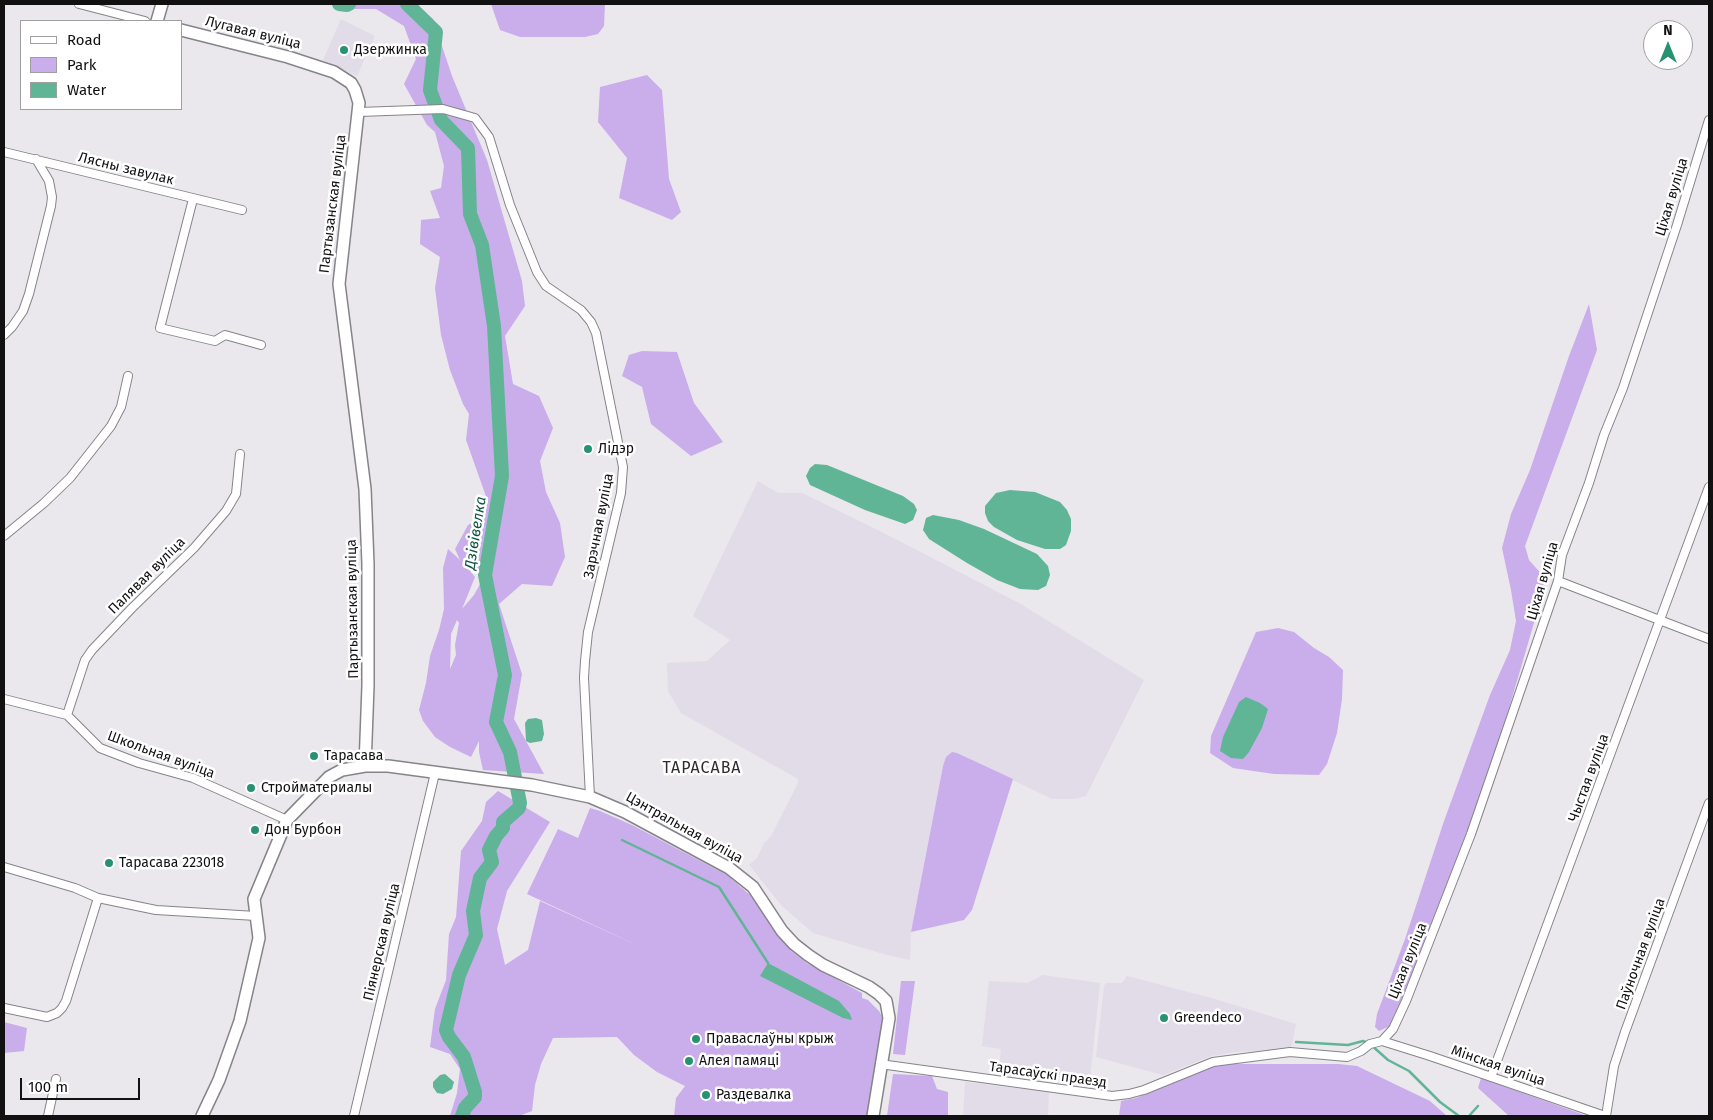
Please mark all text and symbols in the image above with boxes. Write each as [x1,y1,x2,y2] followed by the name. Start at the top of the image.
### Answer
[203,13,303,53] street label: Лугавая вуліца
[20,20,182,110] legend
[1643,20,1693,70] north arrow
[1663,22,1673,39] text: N
[67,31,102,49] text: Road
[354,42,427,58] place label: Дзержинка
[338,44,350,56] marker: Дзержинка
[67,56,97,74] text: Park
[67,81,106,99] text: Water
[316,134,350,274] street label: Партызанская вуліца
[77,149,175,189] street label: Лясны завулак
[1652,156,1692,238] street label: Ціхая вуліца
[598,441,634,457] place label: Лідэр
[582,443,594,455] marker: Лідэр
[581,472,617,580] street label: Зарэчная вуліца
[461,495,491,571] water label: Дзівівелка
[105,534,189,618] street label: Палявая вуліца
[343,539,363,679] street label: Партызанская вуліца
[1524,540,1562,622] street label: Ціхая вуліца
[105,728,217,782] street label: Школьная вуліца
[1565,732,1613,824] street label: Чыстая вуліца
[324,748,383,764] place label: Тарасава
[308,750,320,762] marker: Тарасава
[662,759,742,779] district label: ТАРАСАВА
[261,780,372,796] place label: Стройматериалы
[245,782,257,794] marker: Стройматериалы
[622,789,746,867] street label: Цэнтральная вуліца
[265,822,342,838] place label: Дон Бурбон
[249,824,261,836] marker: Дон Бурбон
[119,855,224,871] place label: Тарасава 223018
[103,857,115,869] marker: Тарасава 223018
[360,881,404,1003] street label: Піянерская вуліца
[1613,896,1669,1012] street label: Паўночная вуліца
[1385,920,1431,1002] street label: Ціхая вуліца
[1174,1010,1242,1026] place label: Greendeco
[1158,1012,1170,1024] marker: Greendeco
[706,1031,834,1047] place label: Праваслаўны крыж
[690,1033,702,1045] marker: Праваслаўны крыж
[1449,1042,1547,1090] street label: Мінская вуліца
[699,1053,779,1069] place label: Алея памяці
[683,1055,695,1067] marker: Алея памяці
[988,1058,1108,1092] street label: Тарасаўскі праезд
[22,1068,142,1100] scale bar
[28,1078,68,1096] text: 100 m
[716,1087,791,1103] place label: Раздевалка
[700,1089,712,1101] marker: Раздевалка

